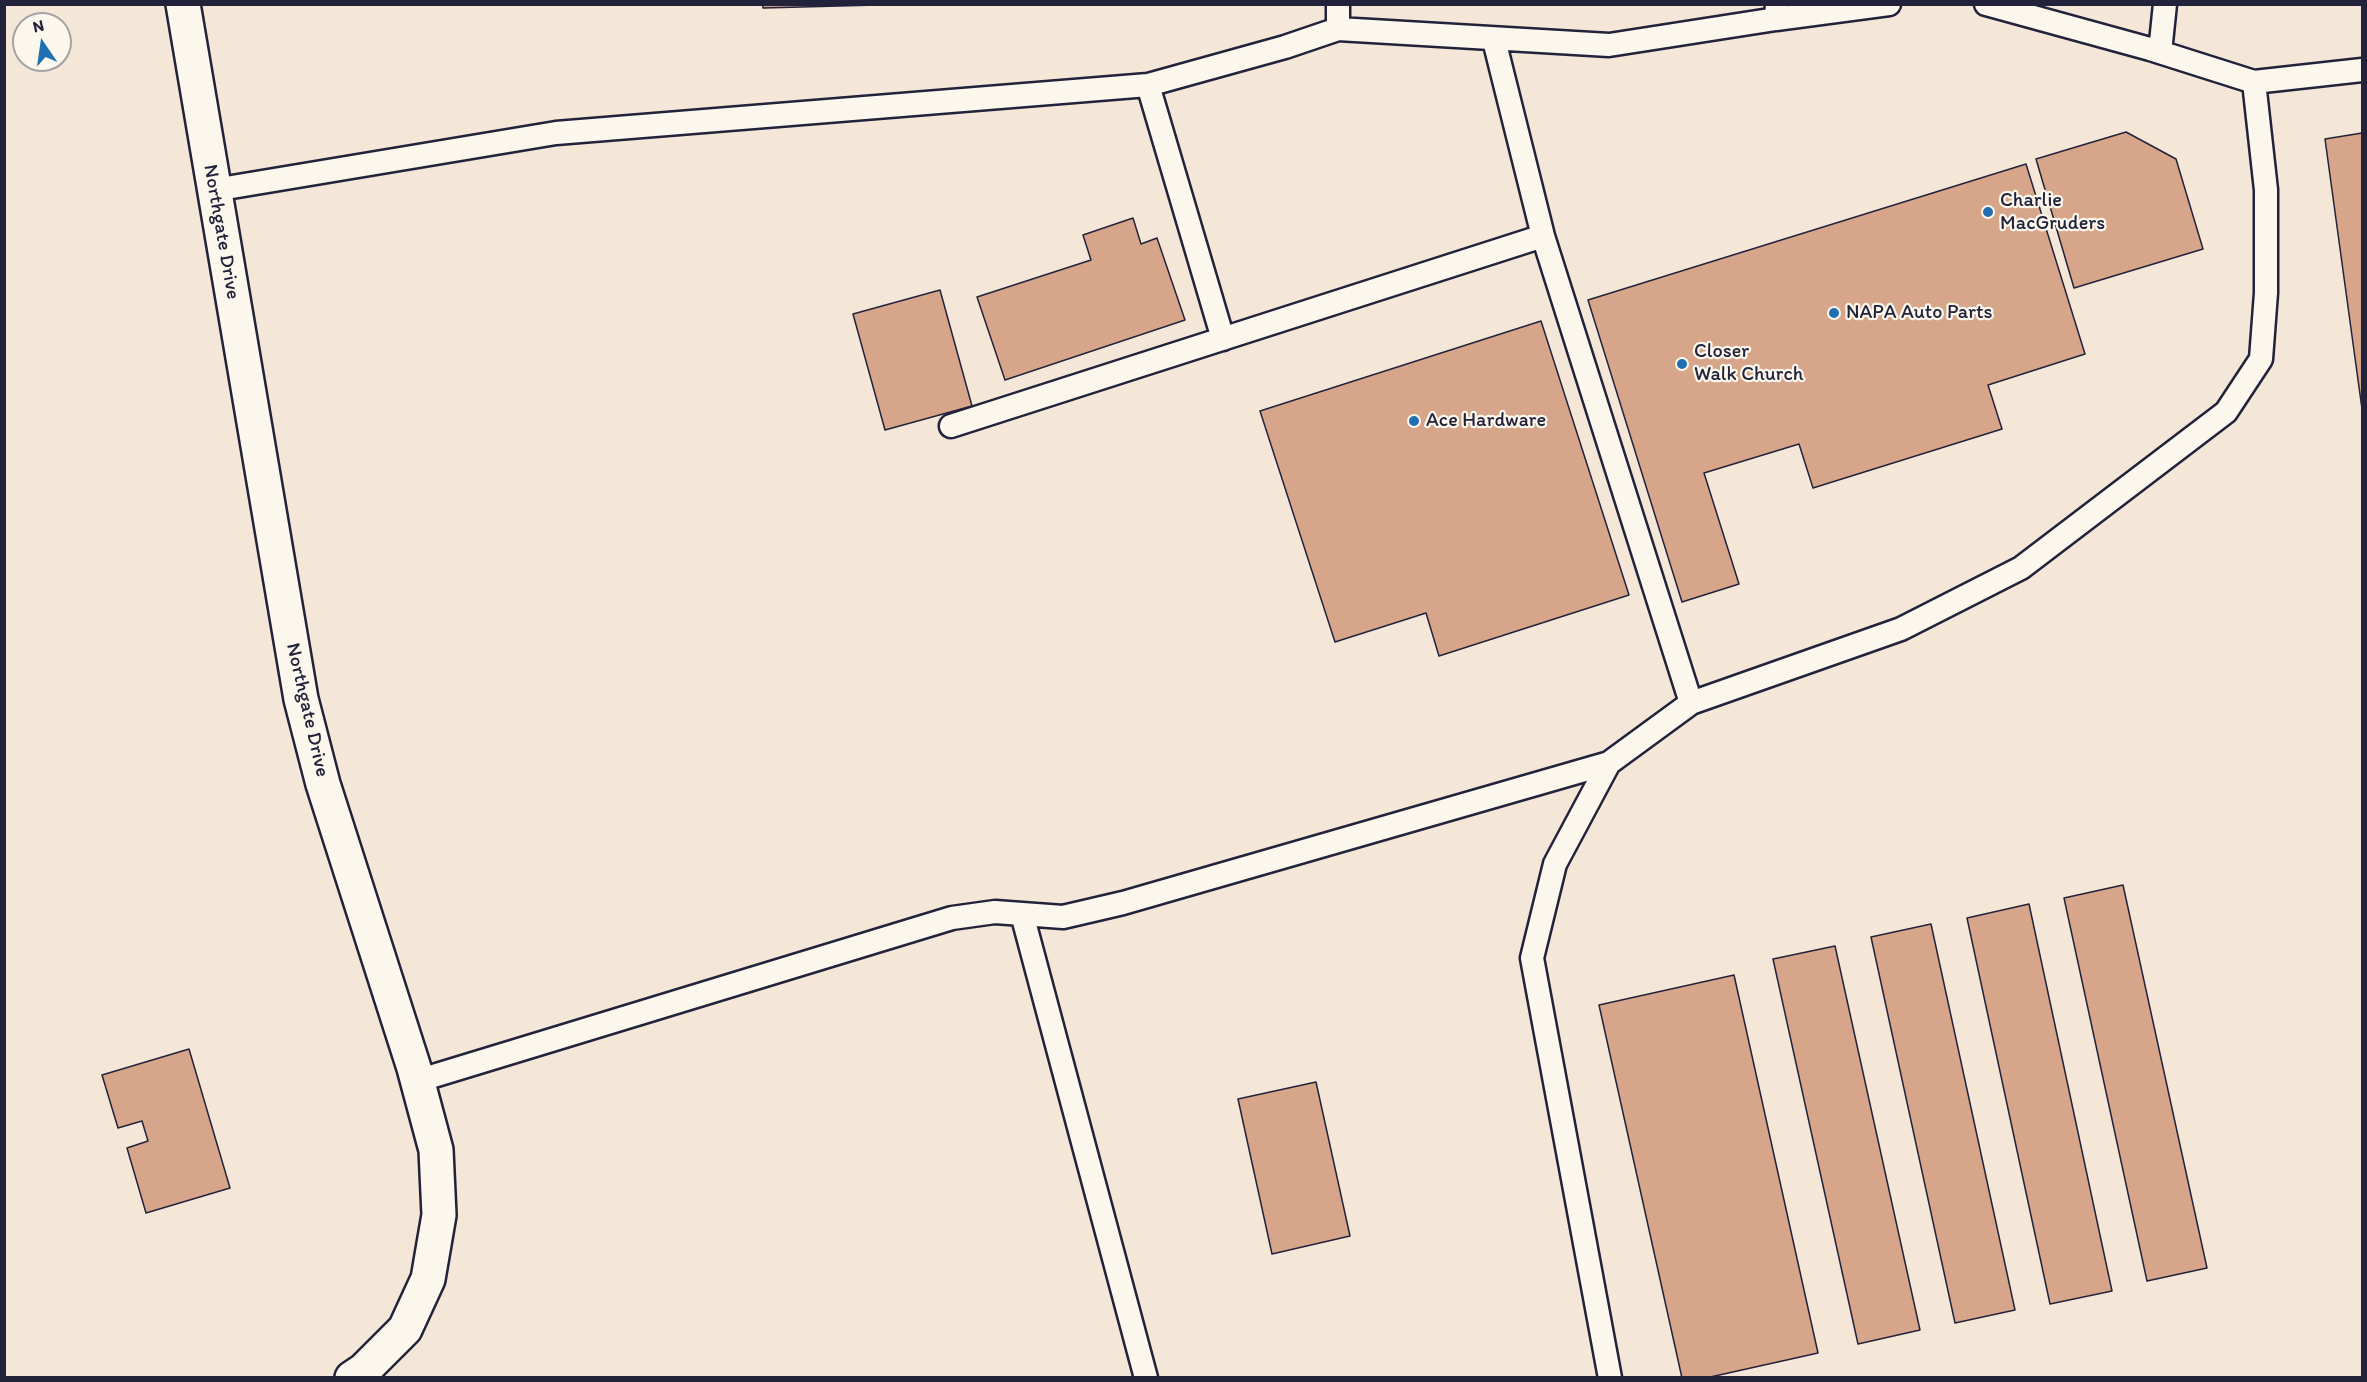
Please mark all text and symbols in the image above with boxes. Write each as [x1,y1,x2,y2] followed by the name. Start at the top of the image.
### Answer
[12,12,72,72] north arrow
[31,15,46,36] text: N
[197,163,245,301] street label: Northgate Drive
[2000,189,2105,236] place label: Charlie MacGruders
[1981,205,1995,219] marker: Charlie MacGruders
[1846,301,1992,325] place label: NAPA Auto Parts
[1827,306,1841,320] marker: NAPA Auto Parts
[1694,340,1804,387] place label: Closer Walk Church
[1675,357,1689,371] marker: Closer Walk Church
[1426,409,1546,433] place label: Ace Hardware
[1407,414,1421,428] marker: Ace Hardware
[280,641,334,779] street label: Northgate Drive

